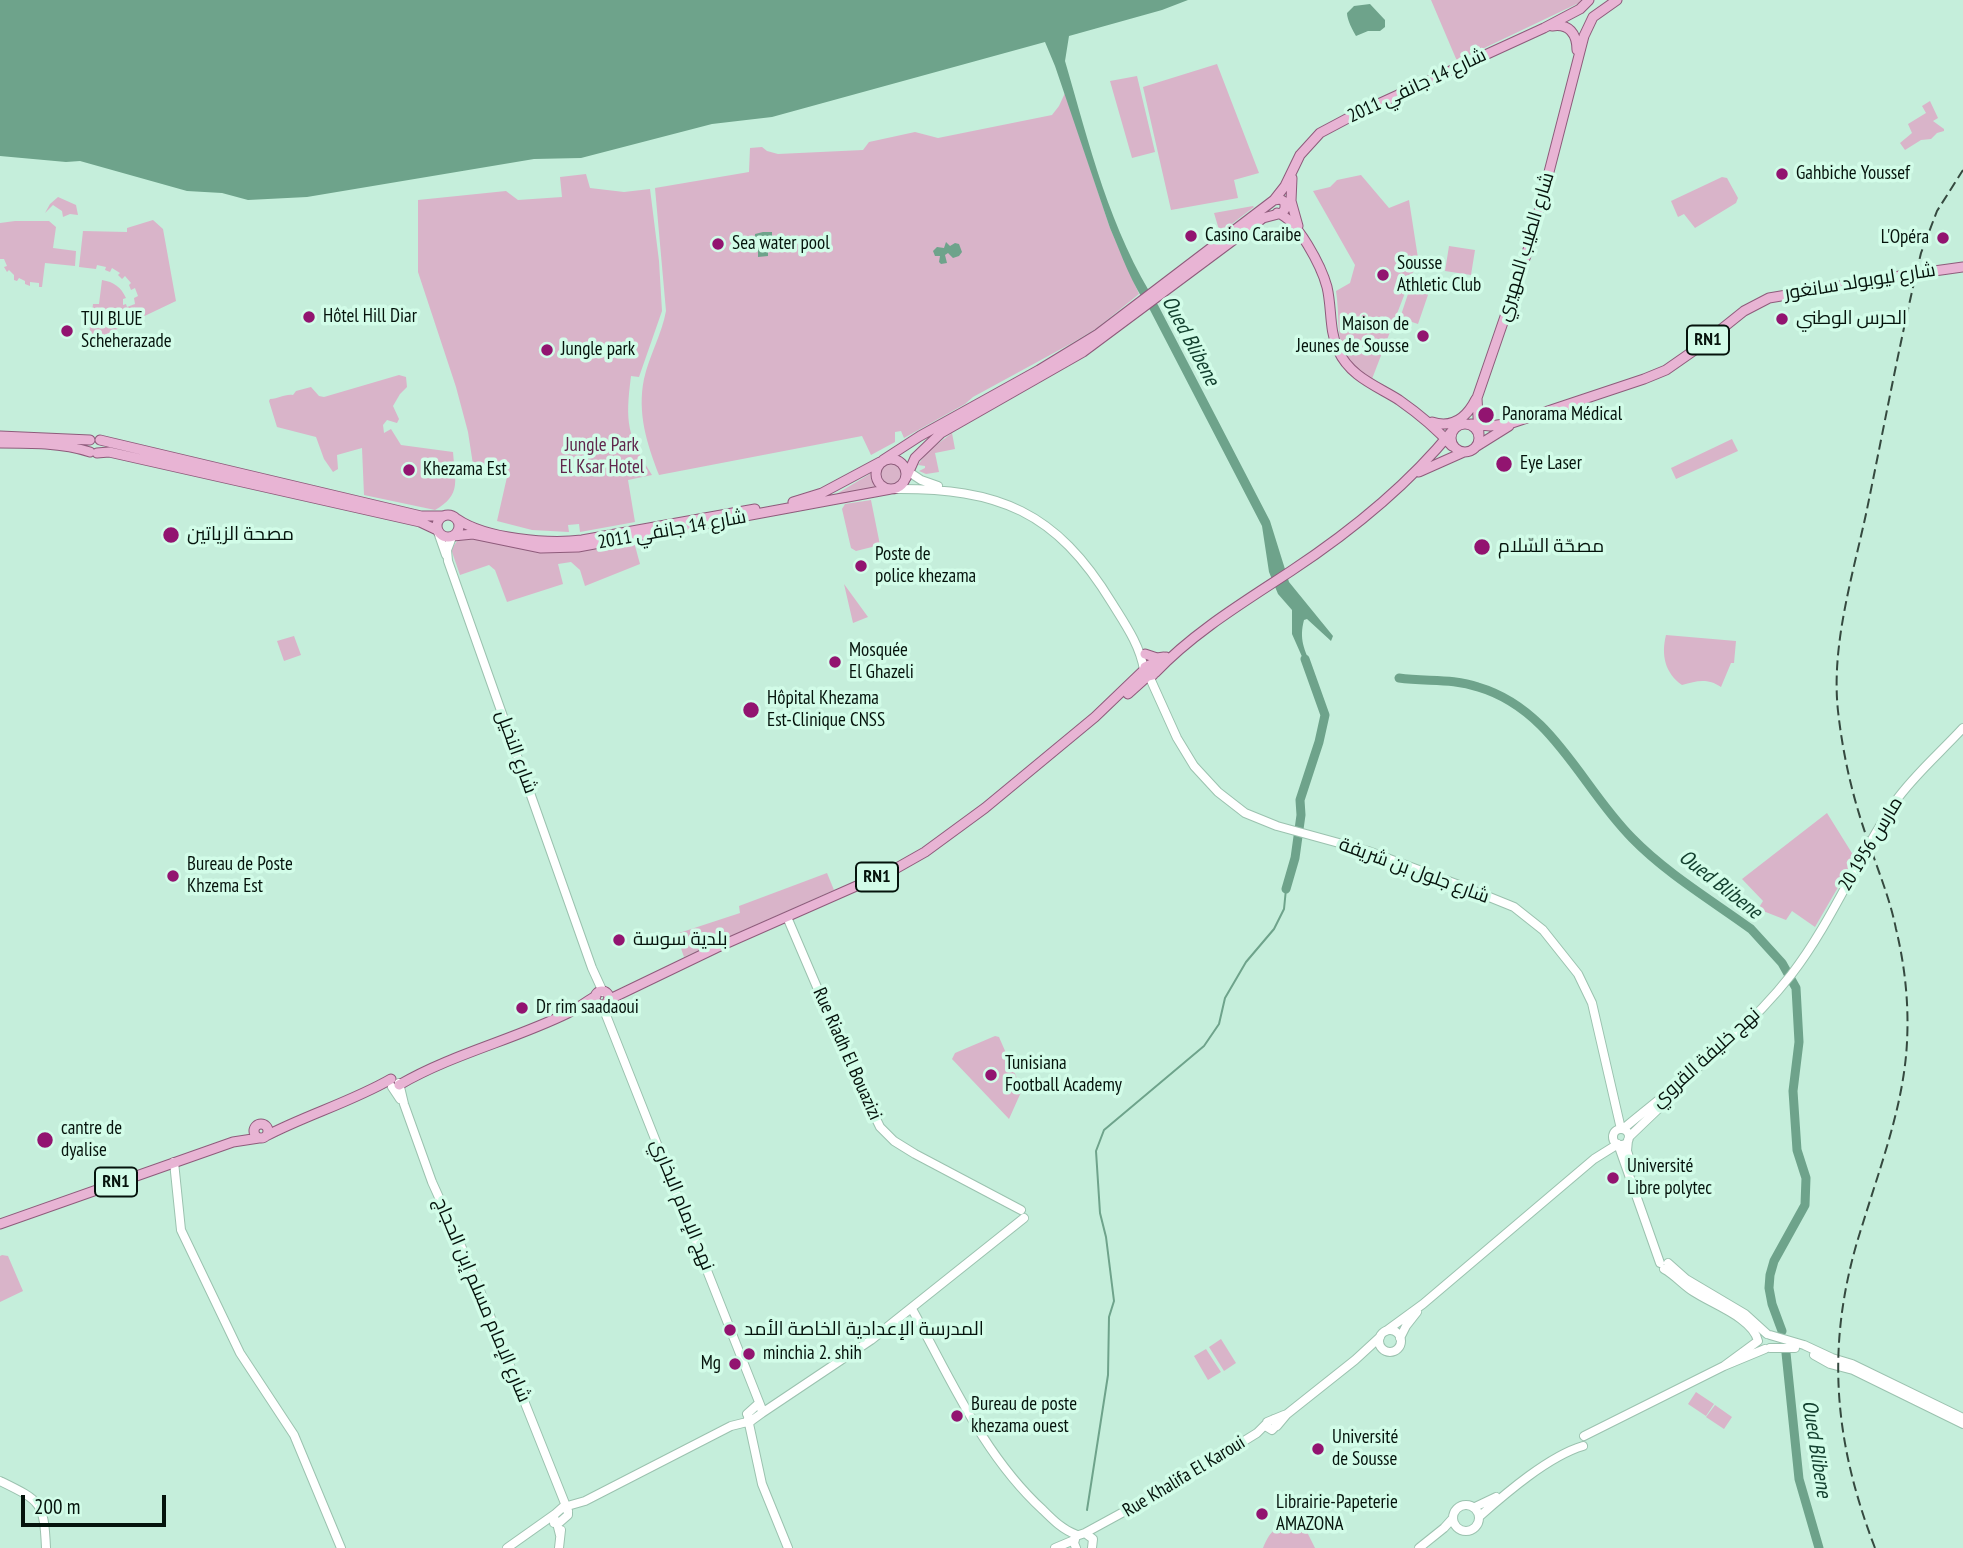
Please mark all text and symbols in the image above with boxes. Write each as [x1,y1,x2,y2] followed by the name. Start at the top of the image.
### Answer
[1344,44,1490,128] street label: شارع 14 جانفي 2011
[1796,163,1910,185] place label: Gahbiche Youssef
[1774,166,1790,182] marker: Gahbiche Youssef
[1493,170,1559,324] street label: شارع الطيب المهيري
[1205,225,1301,247] place label: Casino Caraibe
[1881,227,1929,249] place label: L'Opéra
[1183,228,1199,244] marker: Casino Caraibe
[1935,230,1951,246] marker: L'Opéra
[732,233,830,255] place label: Sea water pool
[710,236,726,252] marker: Sea water pool
[1397,253,1481,297] place label: Sousse Athletic Club
[1783,259,1937,305] street label: شارع ليوبولد سانغور
[1375,267,1391,283] marker: Sousse Athletic Club
[1156,292,1224,390] water label: Oued Blibene
[323,306,417,328] place label: Hôtel Hill Diar
[1796,308,1907,330] place label: الحرس الوطني
[81,309,172,353] place label: TUI BLUE Scheherazade
[301,309,317,325] marker: Hôtel Hill Diar
[1774,311,1790,327] marker: الحرس الوطني
[1296,314,1409,358] place label: Maison de Jeunes de Sousse
[59,323,75,339] marker: TUI BLUE Scheherazade
[1687,326,1729,354] road number: RN1
[1415,328,1431,344] marker: Maison de Jeunes de Sousse
[561,339,635,361] place label: Jungle park
[539,342,555,358] marker: Jungle park
[1502,404,1622,426] place label: Panorama Médical
[1476,405,1496,425] marker: Panorama Médical
[560,435,644,479] park label: Jungle Park El Ksar Hotel
[1520,453,1582,475] place label: Eye Laser
[1494,454,1514,474] marker: Eye Laser
[423,459,507,481] place label: Khezama Est
[401,462,417,478] marker: Khezama Est
[596,506,748,554] street label: شارع 14 جانفي 2011
[187,524,294,546] place label: مصحة الزياتين
[161,525,181,545] marker: مصحة الزياتين
[1498,536,1604,558] place label: مصحّة السّلام
[1472,537,1492,557] marker: مصحّة السّلام
[875,544,976,588] place label: Poste de police khezama
[853,558,869,574] marker: Poste de police khezama
[849,640,914,684] place label: Mosquée El Ghazeli
[827,654,843,670] marker: Mosquée El Ghazeli
[767,688,885,732] place label: Hôpital Khezama Est-Clinique CNSS
[741,700,761,720] marker: Hôpital Khezama Est-Clinique CNSS
[490,707,542,797] street label: شارع النخيل
[1834,793,1908,895] street label: 20 مارس 1956
[1336,833,1492,909] street label: شارع جلول بن شريفة
[1674,845,1766,925] water label: Oued Blibene
[187,854,293,898] place label: Bureau de Poste Khzema Est
[856,862,898,892] road number: RN1
[165,868,181,884] marker: Bureau de Poste Khzema Est
[633,929,728,951] place label: بلدية سوسة
[611,932,627,948] marker: بلدية سوسة
[808,984,886,1124] street label: Rue Riadh El Bouazizi
[536,997,639,1019] place label: Dr rim saadaoui
[514,1000,530,1016] marker: Dr rim saadaoui
[1647,1003,1765,1113] street label: نهج خليفة القروي
[1005,1053,1122,1097] place label: Tunisiana Football Academy
[983,1067,999,1083] marker: Tunisiana Football Academy
[61,1118,122,1162] place label: cantre de dyalise
[35,1130,55,1150] marker: cantre de dyalise
[645,1136,719,1274] street label: نهج الإمام البخاري
[1627,1156,1712,1200] place label: Université Libre polytec
[95,1168,137,1196] road number: RN1
[1605,1170,1621,1186] marker: Université Libre polytec
[428,1194,536,1406] street label: شارع اﻹمام مسلم إبن الحجاج
[744,1319,984,1341] place label: المدرسة الإعدادية الخاصة الأمد
[722,1322,738,1338] marker: المدرسة الإعدادية الخاصة الأمد
[763,1343,862,1365] place label: minchia 2. shih
[741,1346,757,1362] marker: minchia 2. shih
[701,1353,721,1375] place label: Mg
[727,1356,743,1372] marker: Mg
[971,1394,1077,1438] place label: Bureau de poste khezama ouest
[1796,1399,1836,1499] water label: Oued Blibene
[949,1408,965,1424] marker: Bureau de poste khezama ouest
[1332,1427,1398,1471] place label: Université de Sousse
[1119,1432,1249,1522] street label: Rue Khalifa El Karoui
[1310,1441,1326,1457] marker: Université de Sousse
[24,1482,170,1526] scale bar
[1276,1492,1398,1536] place label: Librairie-Papeterie AMAZONA
[34,1493,80,1520] text: 200 m
[1254,1506,1270,1522] marker: Librairie-Papeterie AMAZONA

